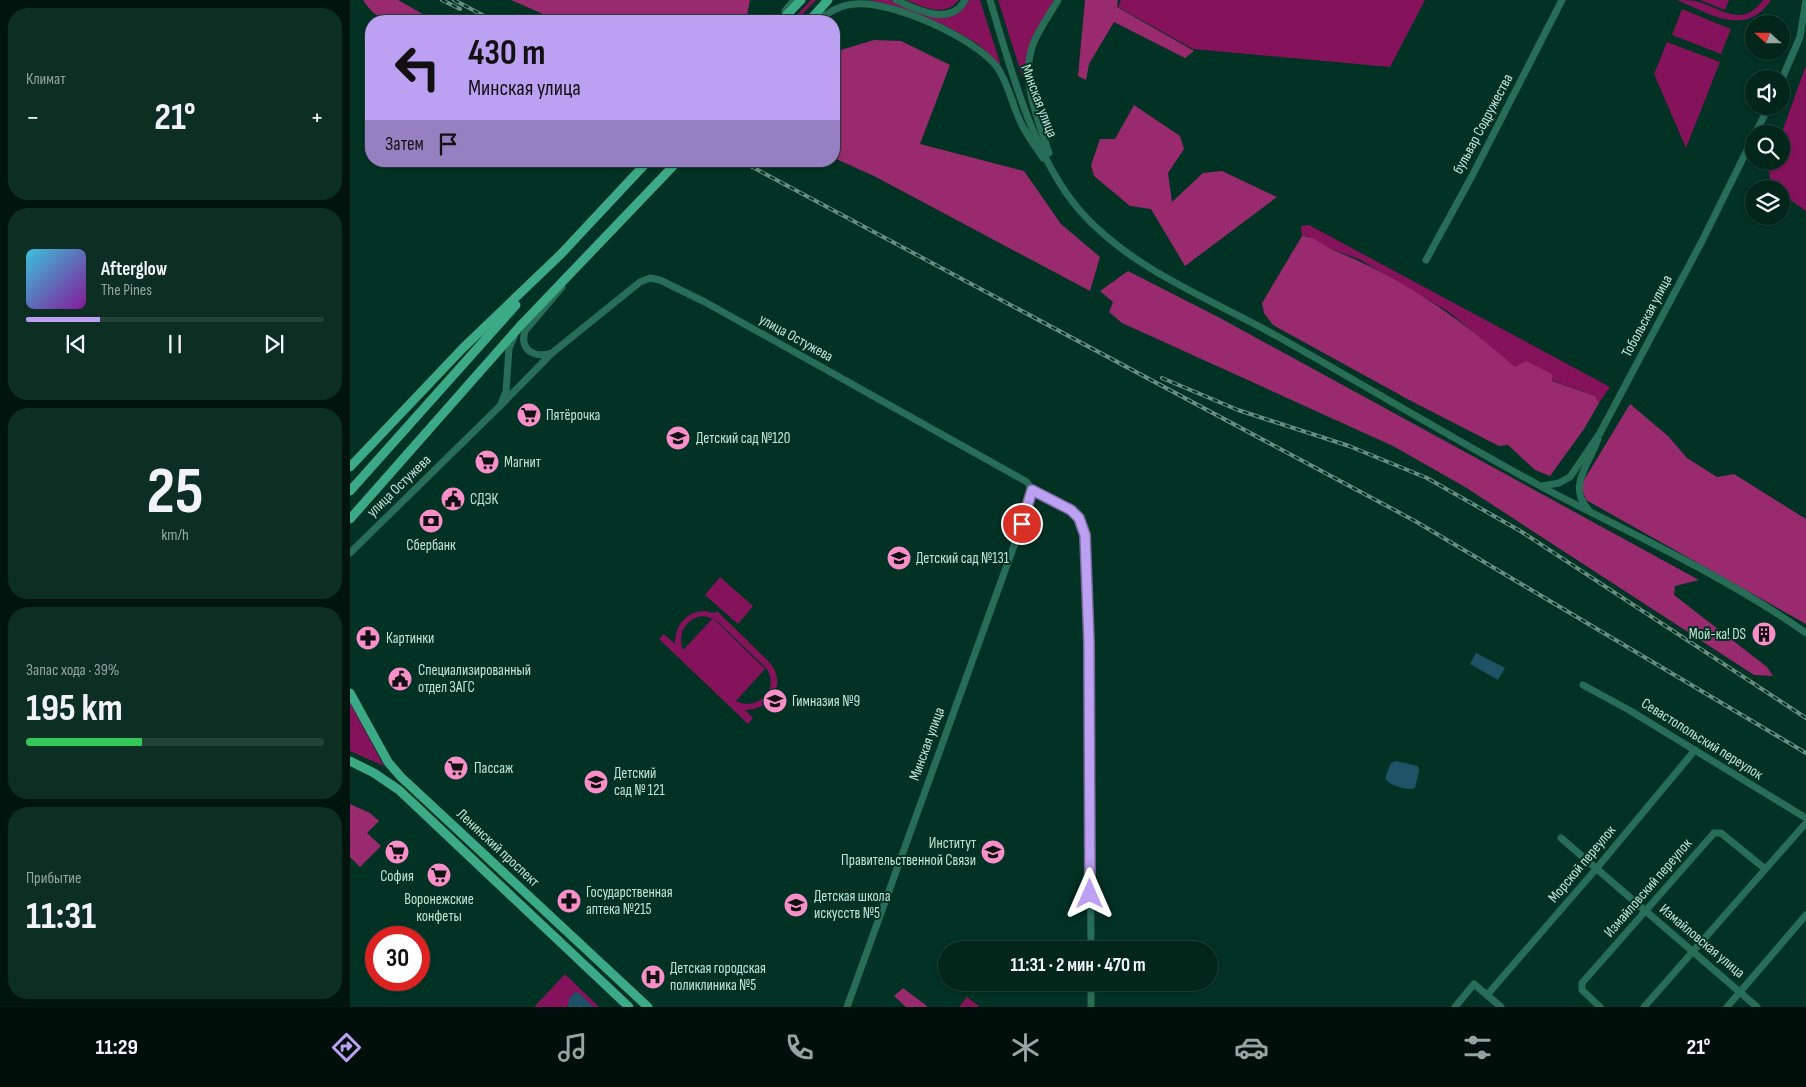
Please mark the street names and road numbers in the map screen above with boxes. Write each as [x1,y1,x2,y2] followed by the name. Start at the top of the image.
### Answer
[1016,62,1062,140] street label: Минская улица
[1449,70,1517,177] street label: бульвар Содружества
[1617,271,1677,360] street label: Тобольская улица
[756,310,837,366] street label: улица Остужева
[363,451,435,521] street label: улица Остужева
[1638,694,1767,784] street label: Севастопольский переулок
[905,704,949,783] street label: Минская улица
[453,805,543,891] street label: Ленинский проспект
[1544,821,1620,907] street label: Морской переулок
[1600,834,1696,941] street label: Измайловский переулок
[1655,900,1749,982] street label: Измайловская улица

